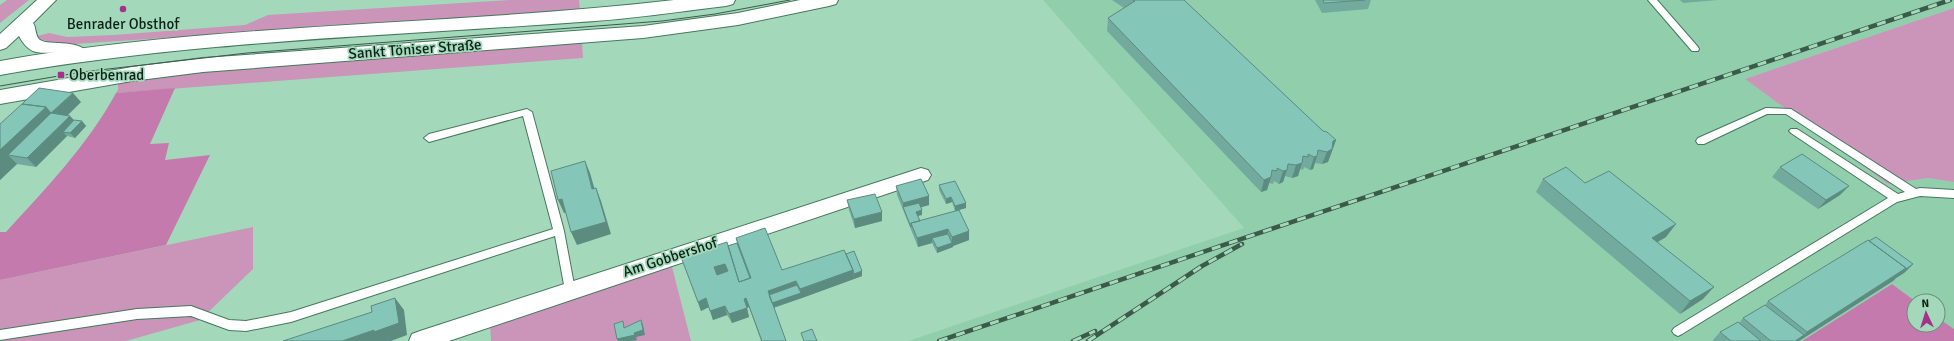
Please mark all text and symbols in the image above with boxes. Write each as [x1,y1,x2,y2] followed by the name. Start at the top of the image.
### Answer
[118,4,128,14] marker: Benrader Obsthof
[67,15,180,33] place label: Benrader Obsthof
[348,35,482,63] street label: Sankt Töniser Straße
[69,66,144,84] place label: Oberbenrad
[56,70,66,80] marker: Oberbenrad
[621,233,720,281] street label: Am Gobbershof
[1906,293,1946,333] north arrow
[1921,297,1930,310] text: N

